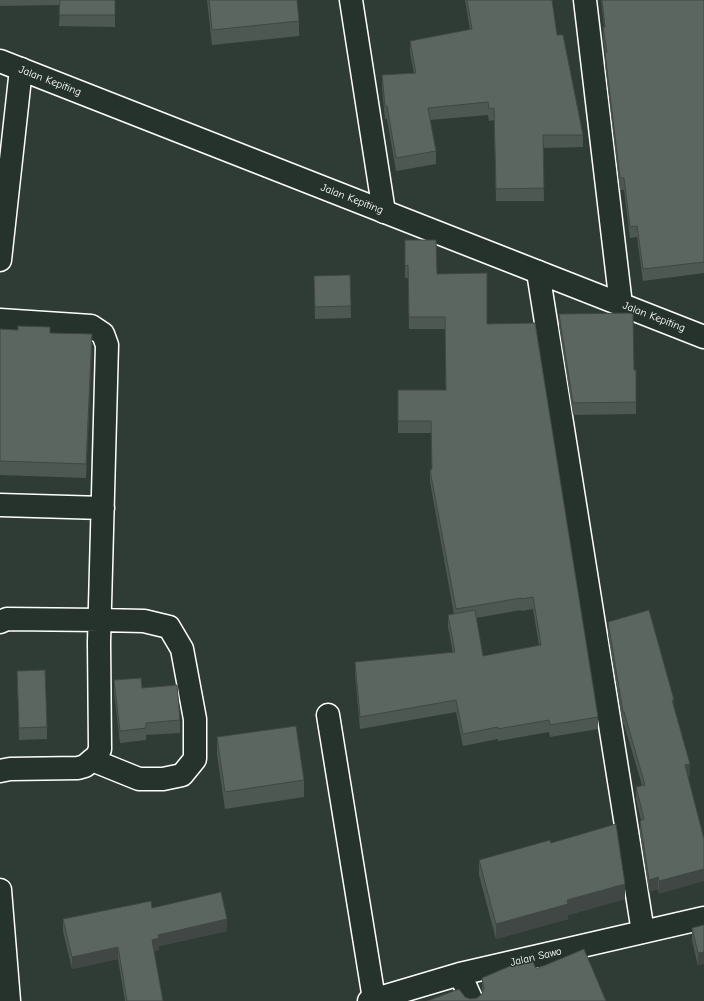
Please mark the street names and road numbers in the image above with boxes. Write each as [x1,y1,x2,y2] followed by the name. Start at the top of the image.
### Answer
[17,63,83,99] street label: Jalan Kepiting
[319,181,385,217] street label: Jalan Kepiting
[621,299,687,335] street label: Jalan Kepiting
[509,945,563,969] street label: Jalan Sawo

